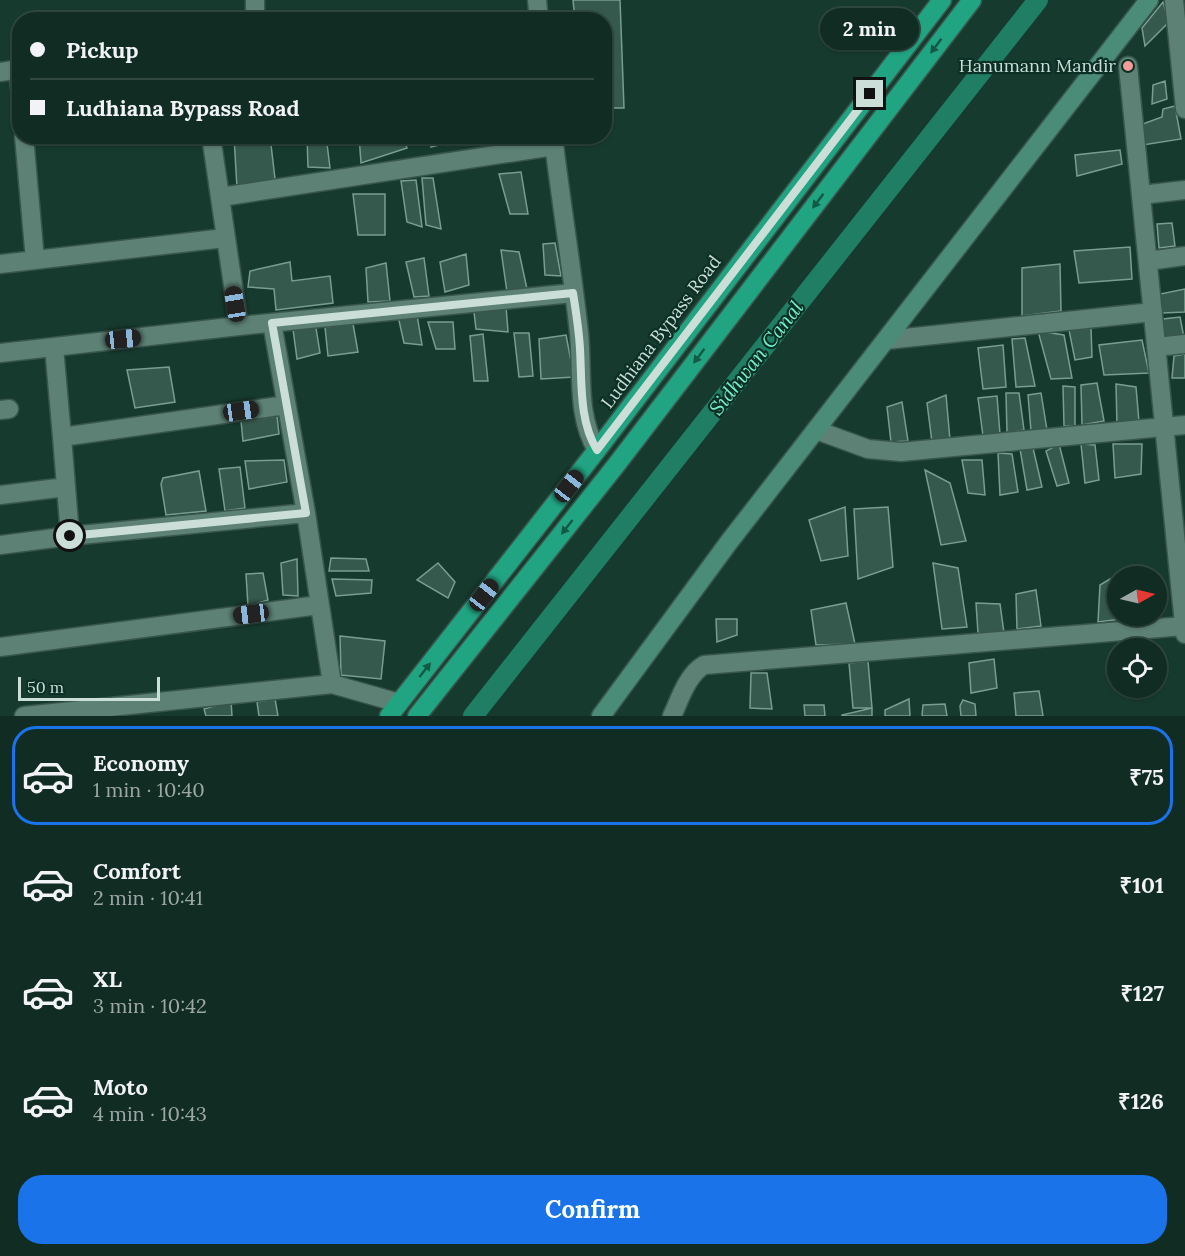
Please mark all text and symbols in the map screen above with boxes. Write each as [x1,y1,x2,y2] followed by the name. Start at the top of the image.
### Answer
[820,7,920,49] callout: 2 min
[843,16,896,41] text: 2 min
[66,36,139,64] text: Pickup
[930,38,942,54] one-way arrow
[959,54,1116,77] place label: Hanumann Mandir
[1121,59,1135,73] marker: Hanumann Mandir
[856,80,883,107] route end
[66,94,300,122] text: Ludhiana Bypass Road
[812,194,824,209] one-way arrow
[596,250,726,413] street label: Ludhiana Bypass Road
[223,285,247,323] car
[703,295,808,420] water label: Sidhwan Canal
[104,328,142,350] car
[693,348,705,364] one-way arrow
[222,400,260,422] car
[551,466,587,506] car
[560,519,573,535] one-way arrow
[56,522,83,549] route start
[1107,566,1167,626] north arrow
[1107,566,1167,698] map controls
[466,575,502,615] car
[232,603,270,625] car
[1107,638,1167,698] button: locate
[418,662,431,678] one-way arrow
[18,674,160,702] scale bar
[27,677,64,697] text: 50 m
[21,749,75,803] icon: car
[93,749,189,777] text: Economy
[1129,763,1164,791] text: ₹75
[93,777,205,802] text: 1 min · 10:40
[21,857,75,911] icon: car
[93,857,181,885] text: Comfort
[1120,871,1164,899] text: ₹101
[93,885,203,910] text: 2 min · 10:41
[21,965,75,1019] icon: car
[93,965,122,993] text: XL
[1120,979,1164,1007] text: ₹127
[93,993,207,1018] text: 3 min · 10:42
[21,1073,75,1127] icon: car
[93,1073,148,1101] text: Moto
[1118,1087,1164,1115] text: ₹126
[93,1101,207,1126] text: 4 min · 10:43
[18,1175,1167,1244] button: Confirm

